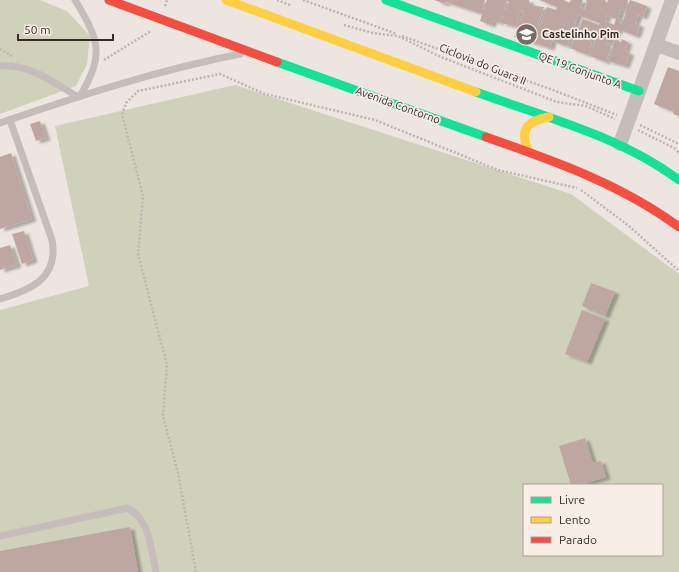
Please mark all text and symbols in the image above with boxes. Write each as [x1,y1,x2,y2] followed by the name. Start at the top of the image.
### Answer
[18,16,113,42] scale bar
[513,21,539,47] school or university icon: Castelinho Pim
[24,23,51,36] text: 50 m
[542,28,619,40] place label: Castelinho Pim
[438,41,528,87] street label: Ciclovia do Guara II
[537,49,624,91] street label: QE 19 Conjunto A
[354,84,442,126] street label: Avenida Contorno
[523,484,663,556] legend
[559,493,585,506] text: Livre
[559,513,590,526] text: Lento
[559,533,597,546] text: Parado

